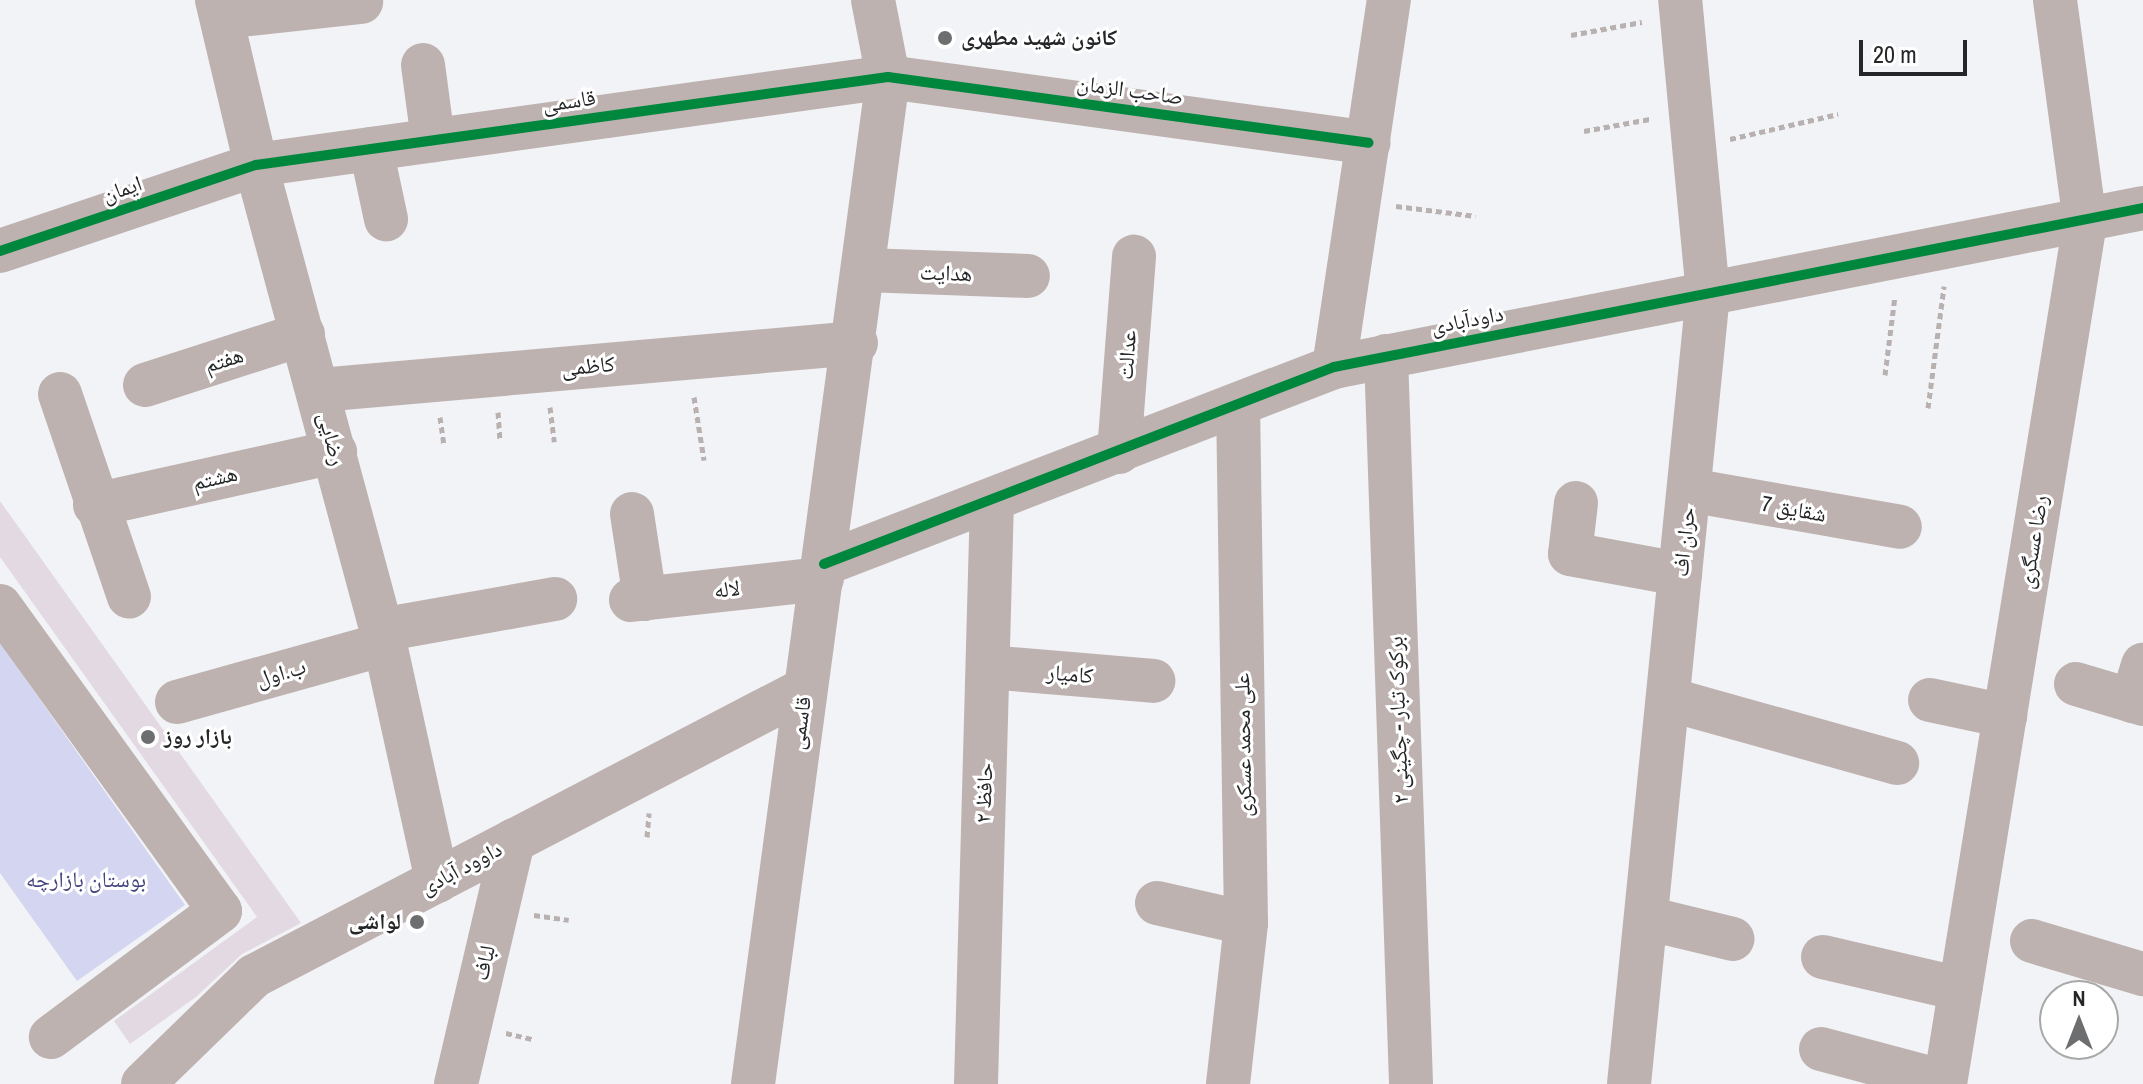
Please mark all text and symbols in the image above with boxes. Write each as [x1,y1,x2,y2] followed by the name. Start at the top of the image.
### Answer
[1863,24,1971,74] scale bar
[961,25,1117,51] place label: کانون شهید مطهری
[936,29,954,47] marker: کانون شهید مطهری
[1873,38,1917,70] text: 20 m
[1075,69,1185,111] street label: صاحب الزمان
[541,84,597,118] street label: قاسمی
[99,170,145,208] street label: ایمان
[919,259,973,287] street label: هدایت
[1429,300,1505,340] street label: داودآبادی
[1112,329,1142,381] street label: عدالت
[201,341,247,379] street label: هفتم
[560,351,616,381] street label: کاظمی
[313,410,351,468] street label: رضایی
[190,460,240,496] street label: هشتم
[1760,490,1828,528] street label: شقایق 7
[2013,493,2053,591] street label: رضا عسگری
[1667,506,1701,578] street label: حران اف
[713,575,741,603] street label: لاله
[1382,636,1414,804] street label: برکوک تبار - چگینی ۲
[253,653,309,693] street label: ب.اول
[1046,659,1094,689] street label: کامیار
[1229,673,1257,817] street label: علی محمد عسکری
[783,695,817,751] street label: قاسمی
[164,724,232,750] place label: بازار روز
[139,728,157,746] marker: بازار روز
[970,762,998,824] street label: حافظ ۲
[416,836,506,900] street label: داوود آبادی
[26,867,146,893] park label: بوستان بازارچه
[349,909,401,935] place label: لواشی
[408,913,426,931] marker: لواشی
[467,943,501,983] street label: لباف
[2039,980,2119,1060] north arrow
[2072,983,2086,1013] text: N

